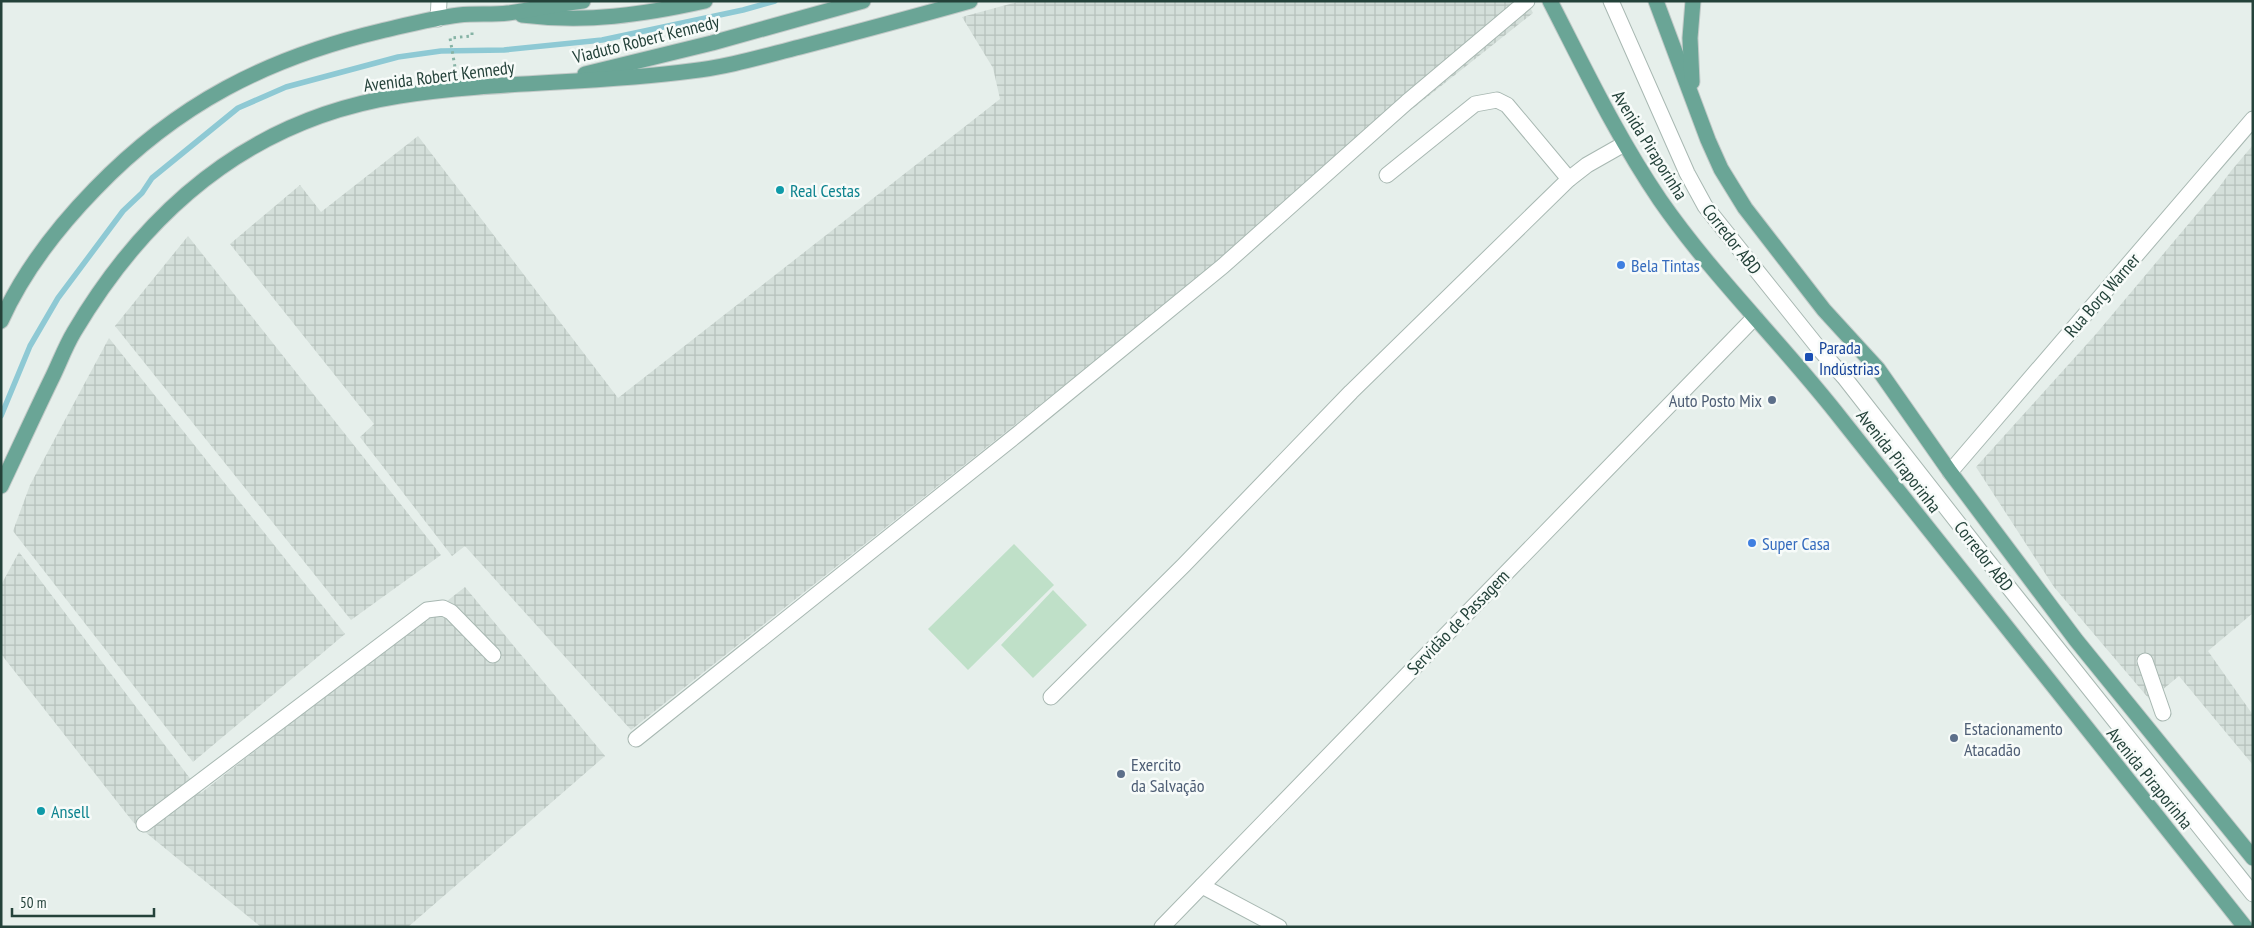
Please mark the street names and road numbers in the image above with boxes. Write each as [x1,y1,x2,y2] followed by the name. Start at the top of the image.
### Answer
[569,10,722,69] street label: Viaduto Robert Kennedy
[362,55,516,97] street label: Avenida Robert Kennedy
[1607,86,1693,204] street label: Avenida Piraporinha
[1697,199,1767,279] street label: Corredor ABD
[2059,248,2145,342] street label: Rua Borg Warner
[1852,405,1946,517] street label: Avenida Piraporinha
[1949,516,2019,596] street label: Corredor ABD
[1402,564,1514,680] street label: Servidão de Passagem
[2102,722,2198,834] street label: Avenida Piraporinha

